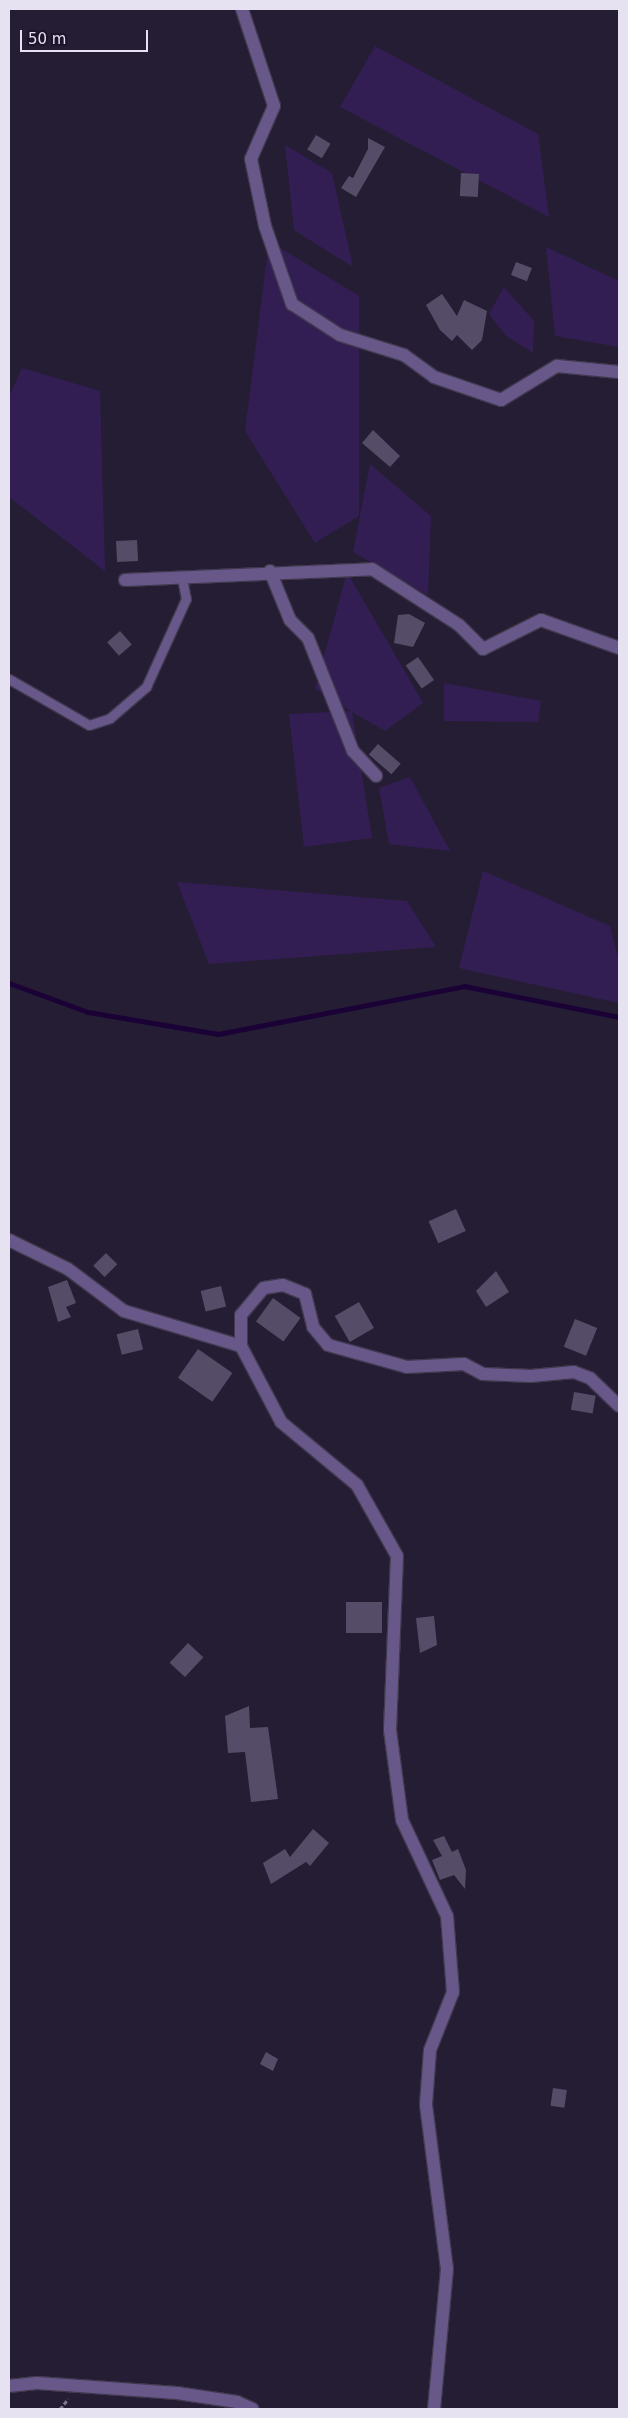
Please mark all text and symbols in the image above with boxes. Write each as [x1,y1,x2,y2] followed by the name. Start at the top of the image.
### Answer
[22,20,150,52] scale bar
[28,30,66,48] text: 50 m

